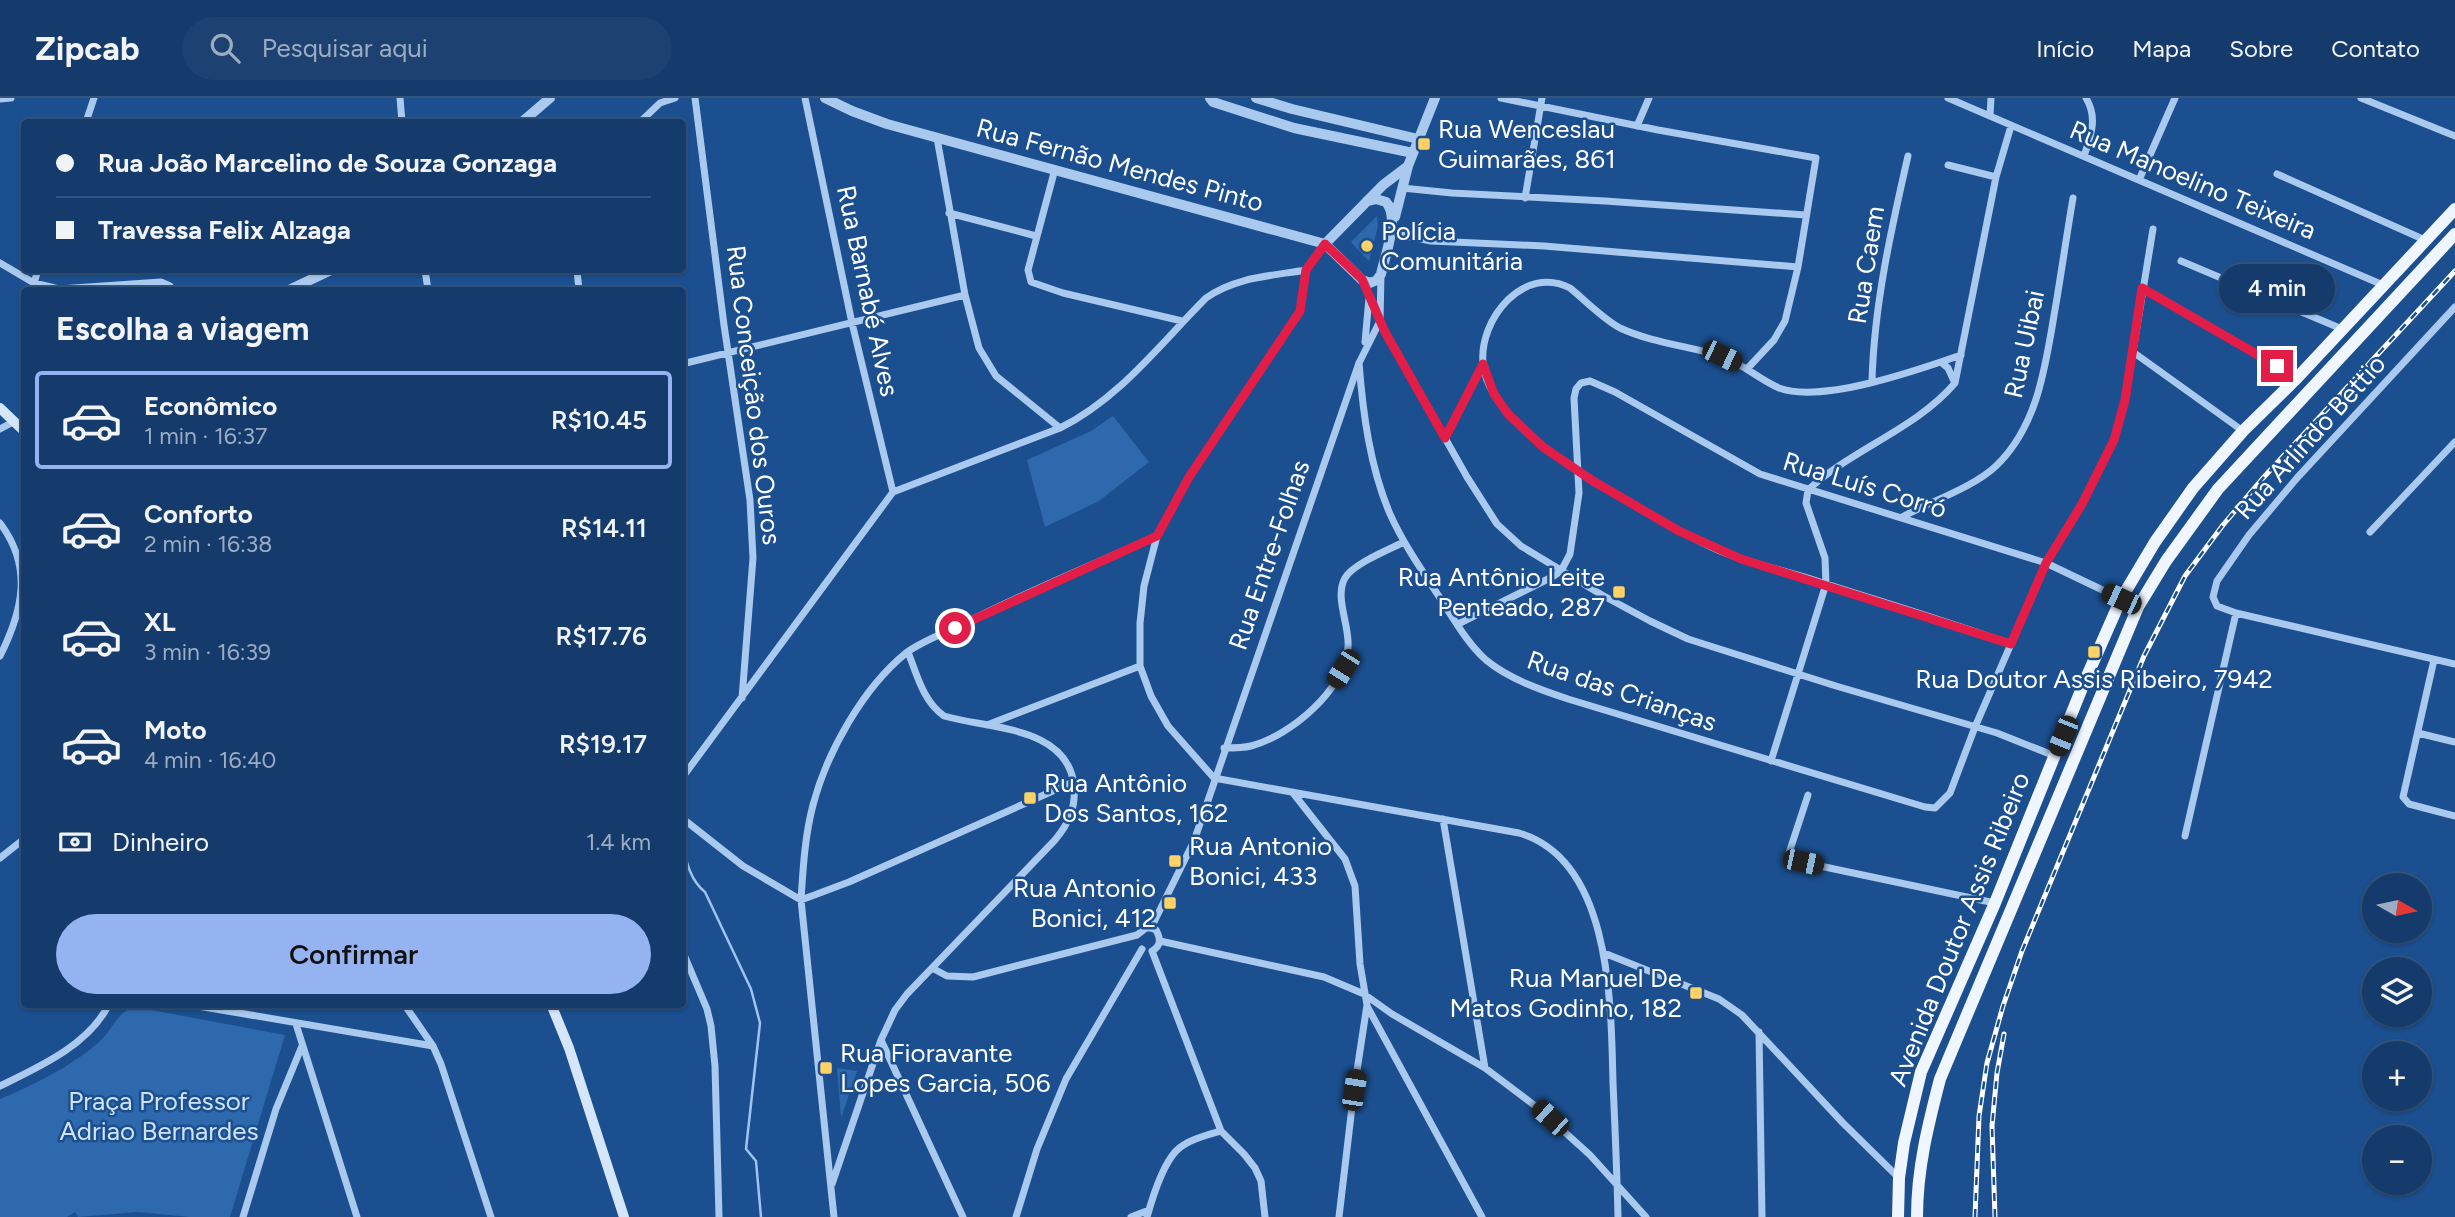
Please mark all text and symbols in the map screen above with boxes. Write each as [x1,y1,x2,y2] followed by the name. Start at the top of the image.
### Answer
[182,17,672,80] search box
[35,29,140,68] text: Zipcab
[206,29,244,67] icon: search
[262,32,428,64] text: Pesquisar aqui
[2036,34,2094,63] text: Início
[2132,34,2191,63] text: Mapa
[2229,34,2293,63] text: Sobre
[2331,34,2420,63] text: Contato
[973,111,1267,219] street label: Rua Fernão Mendes Pinto
[1438,113,1616,175] place label: Rua Wenceslau Guimarães, 861
[2065,114,2321,246] street label: Rua Manoelino Teixeira
[1416,136,1432,152] marker: Rua Wenceslau Guimarães, 861
[98,147,557,179] text: Rua João Marcelino de Souza Gonzaga
[830,183,906,399] street label: Rua Barnabé Alves
[1841,204,1891,326] street label: Rua Caem
[98,214,351,246] text: Travessa Felix Alzaga
[1381,215,1523,277] place label: Polícia Comunitária
[1359,238,1375,254] marker: Polícia Comunitária
[720,243,788,547] street label: Rua Conceição dos Ouros
[2219,264,2335,314] callout: 4 min
[2248,274,2306,302] text: 4 min
[1997,287,2051,401] street label: Rua Uibai
[56,310,309,348] text: Escolha a viagem
[1699,337,1746,375] car
[2228,348,2392,526] street label: Rua Arlindo Bettio
[2261,350,2293,382] route end
[60,389,123,452] icon: car
[144,390,277,422] text: Econômico
[551,404,647,436] text: R$10.45
[144,422,267,450] text: 1 min · 16:37
[1779,445,1951,525] street label: Rua Luís Corró
[1222,456,1316,654] street label: Rua Entre-Folhas
[60,497,123,560] icon: car
[144,498,253,530] text: Conforto
[561,512,647,544] text: R$14.11
[144,530,272,558] text: 2 min · 16:38
[1398,561,1605,623] place label: Rua Antônio Leite Penteado, 287
[2098,581,2145,617] car
[1611,584,1627,600] marker: Rua Antônio Leite Penteado, 287
[60,605,123,668] icon: car
[144,606,176,638] text: XL
[939,612,971,644] route start
[556,620,647,652] text: R$17.76
[144,638,271,666] text: 3 min · 16:39
[1523,644,1721,738] street label: Rua das Crianças
[2086,644,2102,660] marker: Rua Doutor Assis Ribeiro, 7942
[1323,646,1364,692] car
[1915,663,2273,695] place label: Rua Doutor Assis Ribeiro, 7942
[60,713,123,776] icon: car
[2046,713,2081,759] car
[144,714,207,746] text: Moto
[559,728,647,760] text: R$19.17
[144,746,276,774] text: 4 min · 16:40
[1044,767,1228,829] place label: Rua Antônio Dos Santos, 162
[1881,767,2037,1091] street label: Avenida Doutor Assis Ribeiro
[1022,790,1038,806] marker: Rua Antônio Dos Santos, 162
[56,823,94,861] icon: cash
[112,826,209,858] text: Dinheiro
[586,828,651,856] text: 1.4 km
[1189,830,1332,892] place label: Rua Antonio Bonici, 433
[1781,847,1826,877] car
[1167,853,1183,869] marker: Rua Antonio Bonici, 433
[1013,872,1156,934] place label: Rua Antonio Bonici, 412
[2362,873,2432,943] north arrow
[2362,873,2432,1195] map controls
[1162,895,1178,911] marker: Rua Antonio Bonici, 412
[56,914,651,994] button: Confirmar
[2362,957,2432,1027] button: layers
[1450,962,1682,1024] place label: Rua Manuel De Matos Godinho, 182
[1688,985,1704,1001] marker: Rua Manuel De Matos Godinho, 182
[840,1037,1051,1099] place label: Rua Fioravante Lopes Garcia, 506
[2362,1041,2432,1111] button: +
[818,1060,834,1076] marker: Rua Fioravante Lopes Garcia, 506
[1341,1068,1368,1112] car
[59,1085,259,1147] park label: Praça Professor Adriao Bernardes
[1528,1096,1573,1140] car
[2362,1125,2432,1195] button: −

